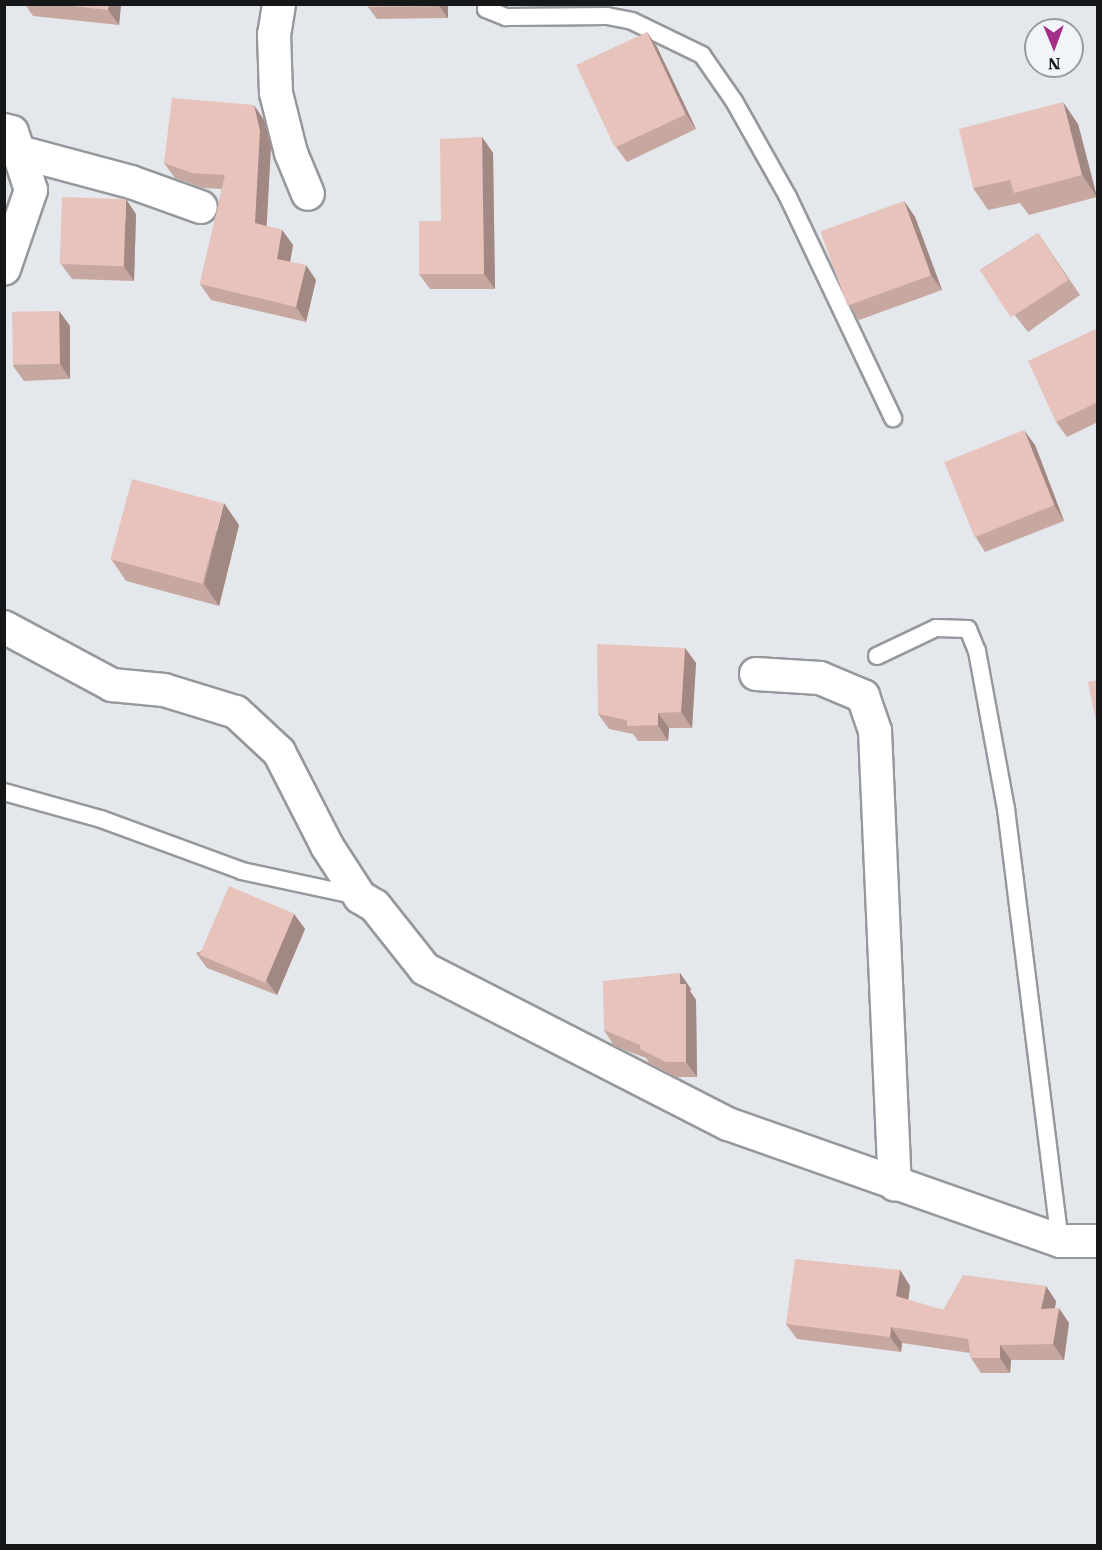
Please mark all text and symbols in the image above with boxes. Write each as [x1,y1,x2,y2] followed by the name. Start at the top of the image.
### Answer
[1024,18,1084,78] north arrow
[1048,54,1061,74] text: N

